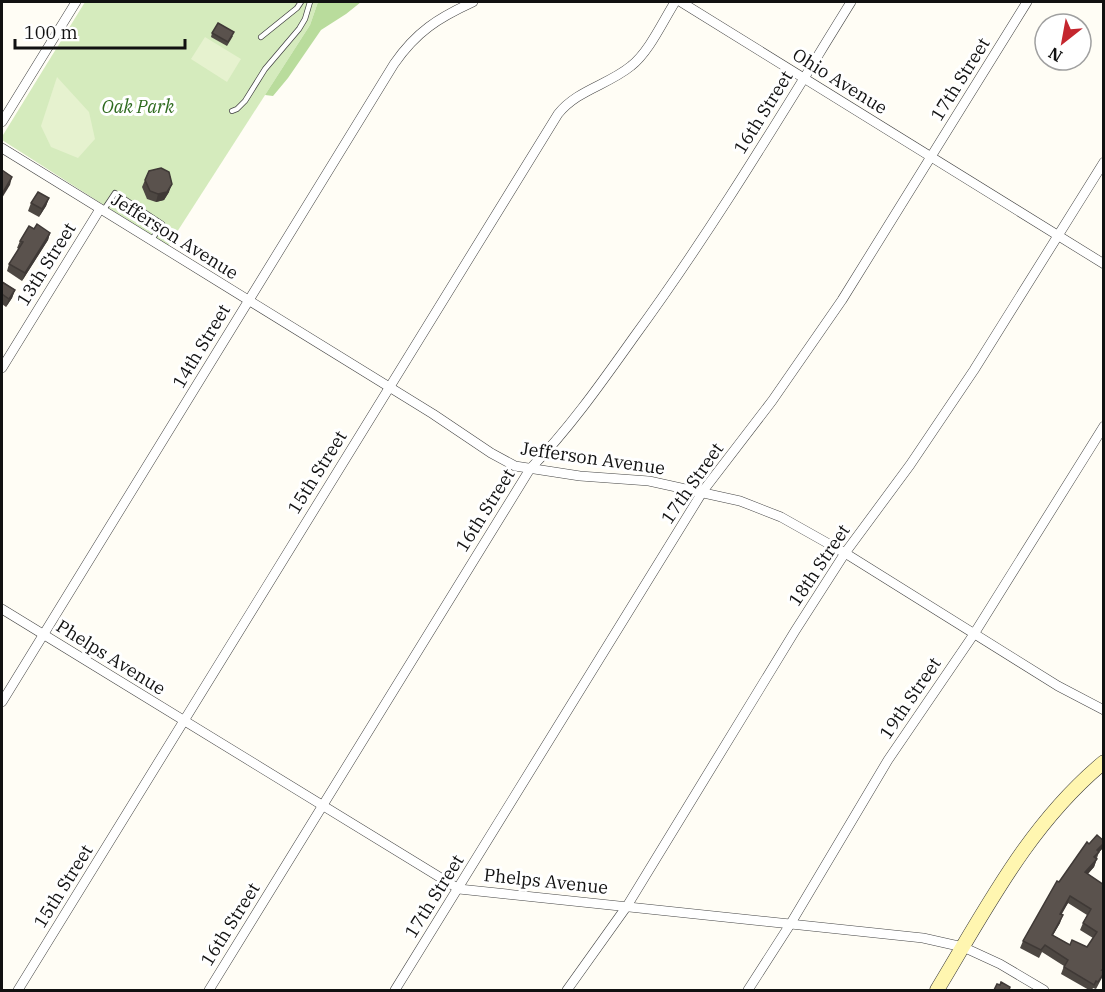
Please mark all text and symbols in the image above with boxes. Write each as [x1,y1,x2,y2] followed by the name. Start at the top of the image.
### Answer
[15,12,184,50] scale bar
[1033,12,1093,72] north arrow
[24,21,78,44] text: 100 m
[925,33,995,125] street label: 17th Street
[788,43,892,119] street label: Ohio Avenue
[1045,43,1066,67] text: N
[728,66,798,158] street label: 16th Street
[102,95,175,118] park label: Oak Park
[107,188,243,284] street label: Jefferson Avenue
[11,218,81,310] street label: 13th Street
[167,300,235,392] street label: 14th Street
[282,426,352,518] street label: 15th Street
[519,436,667,480] street label: Jefferson Avenue
[656,438,728,528] street label: 17th Street
[450,464,520,556] street label: 16th Street
[783,520,855,610] street label: 18th Street
[52,614,170,700] street label: Phelps Avenue
[874,653,946,743] street label: 19th Street
[28,840,98,932] street label: 15th Street
[399,850,469,942] street label: 17th Street
[483,863,609,899] street label: Phelps Avenue
[195,878,265,970] street label: 16th Street

